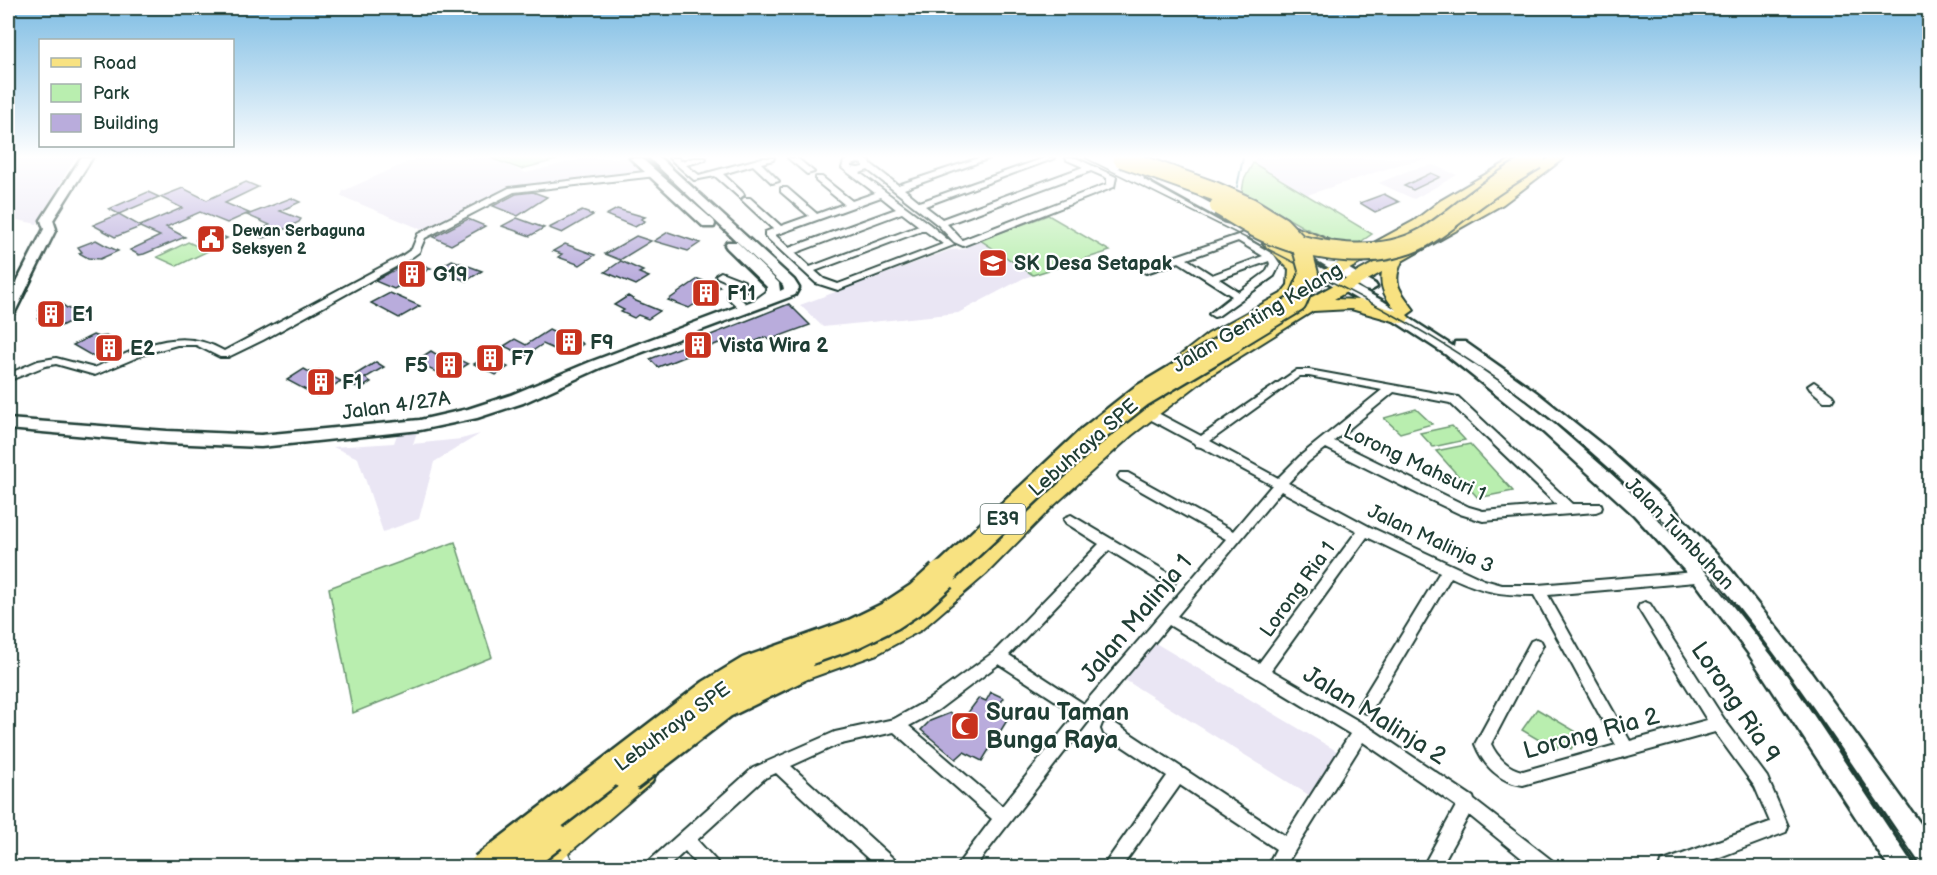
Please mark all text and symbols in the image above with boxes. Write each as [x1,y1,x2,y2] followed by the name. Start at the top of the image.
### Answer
[39,39,234,147] legend
[93,53,137,74] text: Road
[93,83,129,104] text: Park
[93,113,159,134] text: Building
[232,222,365,259] place label: Dewan Serbaguna Seksyen 2
[195,223,227,255] public building icon: Dewan Serbaguna Seksyen 2
[977,247,1009,279] school or university icon: SK Desa Setapak
[1014,252,1173,276] place label: SK Desa Setapak
[396,258,428,290] building icon: G19
[1168,258,1347,378] street label: Jalan Genting Kelang
[433,263,468,287] place label: G19
[690,277,722,309] building icon: F11
[727,282,756,306] place label: F11
[35,298,67,330] building icon: E1
[72,303,93,327] place label: E1
[553,326,585,358] building icon: F9
[682,329,714,361] building icon: Vista Wira 2
[590,331,614,355] place label: F9
[93,332,125,364] building icon: E2
[719,334,828,358] place label: Vista Wira 2
[130,337,155,361] place label: E2
[474,342,506,374] building icon: F7
[511,347,534,371] place label: F7
[433,349,465,381] building icon: F5
[404,354,428,378] place label: F5
[305,366,337,398] building icon: F1
[342,371,363,395] place label: F1
[341,386,452,425] street label: Jalan 4/27A
[1024,394,1143,502] street label: Lebuhraya SPE
[1340,419,1490,506] street label: Lorong Mahsuri 1
[1619,472,1739,595] street label: Jalan Tumbuhan
[1364,499,1497,579] street label: Jalan Malinja 3
[980,504,1026,534] road number: E39
[1255,537,1340,642] street label: Lorong Ria 1
[1074,548,1198,688] street label: Jalan Malinja 1
[1685,637,1786,768] street label: Lorong Ria 9
[1298,660,1452,771] street label: Jalan Malinja 2
[610,677,735,777] street label: Lebuhraya SPE
[986,698,1129,755] place label: Surau Taman Bunga Raya
[1520,701,1662,766] street label: Lorong Ria 2
[949,710,981,742] mosque icon: Surau Taman Bunga Raya

